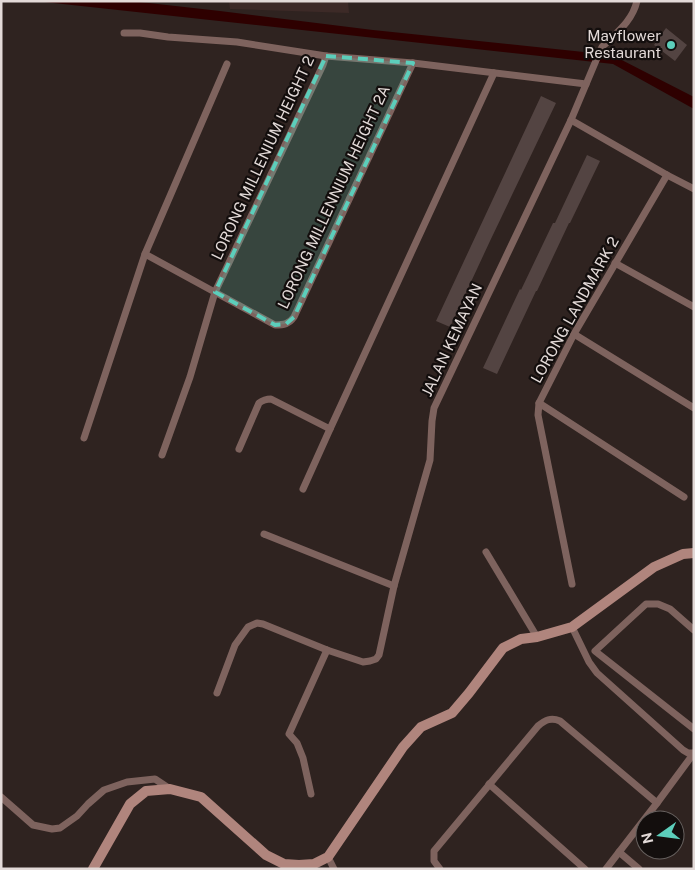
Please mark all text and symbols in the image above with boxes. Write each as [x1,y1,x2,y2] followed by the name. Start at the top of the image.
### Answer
[584,27,661,61] place label: Mayflower Restaurant
[665,39,677,51] marker: Mayflower Restaurant
[208,53,317,262] street label: LORONG MILLENIUM HEIGHT 2
[274,82,393,311] street label: LORONG MILLENNIUM HEIGHT 2A
[527,234,622,386] street label: LORONG LANDMARK 2
[418,281,485,399] street label: JALAN KEMAYAN
[635,810,685,860] north arrow
[638,831,656,845] text: N

